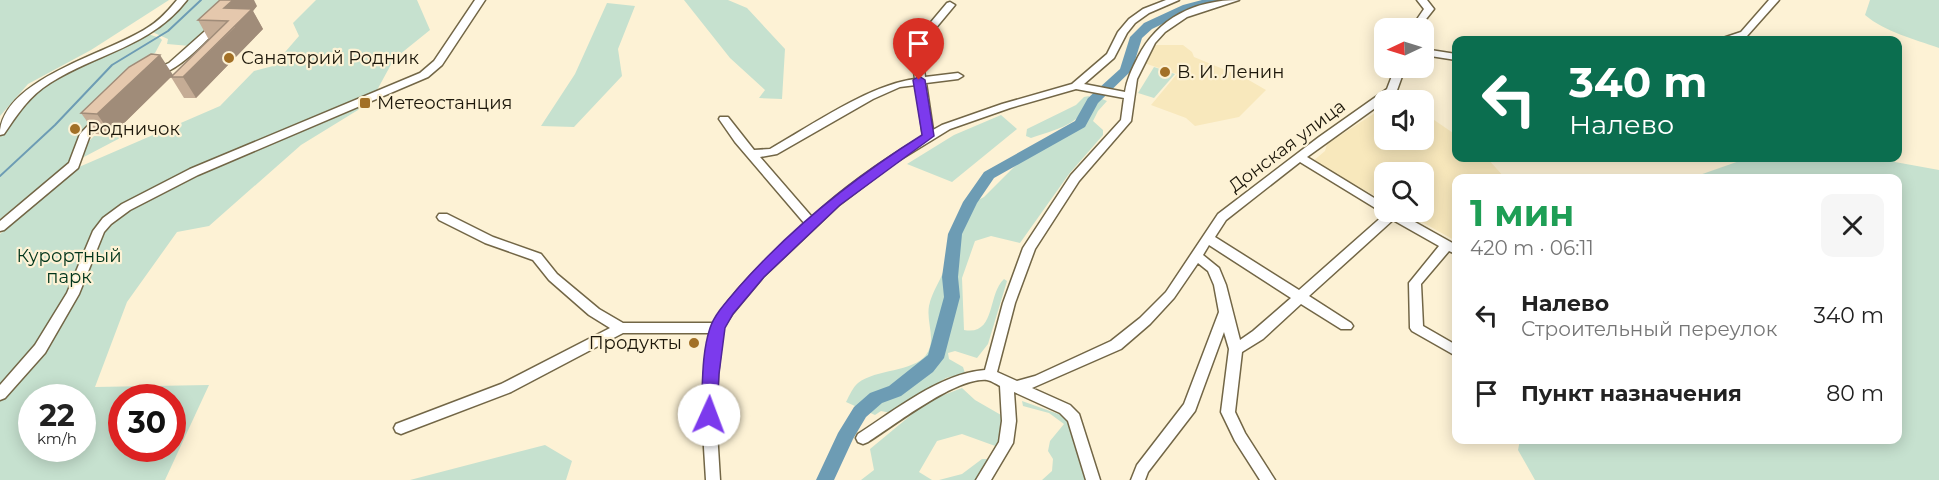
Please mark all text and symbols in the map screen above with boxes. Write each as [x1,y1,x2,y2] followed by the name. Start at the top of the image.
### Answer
[893,18,944,80] pin
[1374,18,1434,78] north arrow
[1374,18,1434,222] map controls
[902,27,935,60] icon: arrive
[241,47,419,69] place label: Санаторий Родник
[222,51,236,65] marker: Санаторий Родник
[1569,56,1707,108] text: 340 m
[1470,60,1548,138] icon: left
[1177,61,1284,83] place label: В. И. Ленин
[1158,65,1172,79] marker: В. И. Ленин
[1374,90,1434,150] button: sound
[377,92,512,114] place label: Метеостанция
[1224,95,1350,197] street label: Донская улица
[358,96,372,110] marker: Метеостанция
[1569,108,1674,141] text: Налево
[87,118,180,140] place label: Родничок
[68,122,82,136] marker: Родничок
[1374,162,1434,222] button: search
[1470,191,1574,235] text: 1 мин
[1821,194,1884,257] button: close
[1470,236,1594,260] text: 420 m · 06:11
[16,245,122,288] park label: Курортный парк
[1521,290,1609,317] text: Налево
[1470,299,1503,332] icon: left
[1813,302,1884,329] text: 340 m
[1521,317,1777,341] text: Строительный переулок
[589,332,682,354] place label: Продукты
[687,336,701,350] marker: Продукты
[1470,377,1503,410] icon: arrive
[1521,380,1742,407] text: Пункт назначения
[1826,380,1884,407] text: 80 m
[677,383,741,447] position arrow
[108,384,186,462] speed limit sign: 30
[39,397,75,434] text: 22
[37,429,77,448] text: km/h

